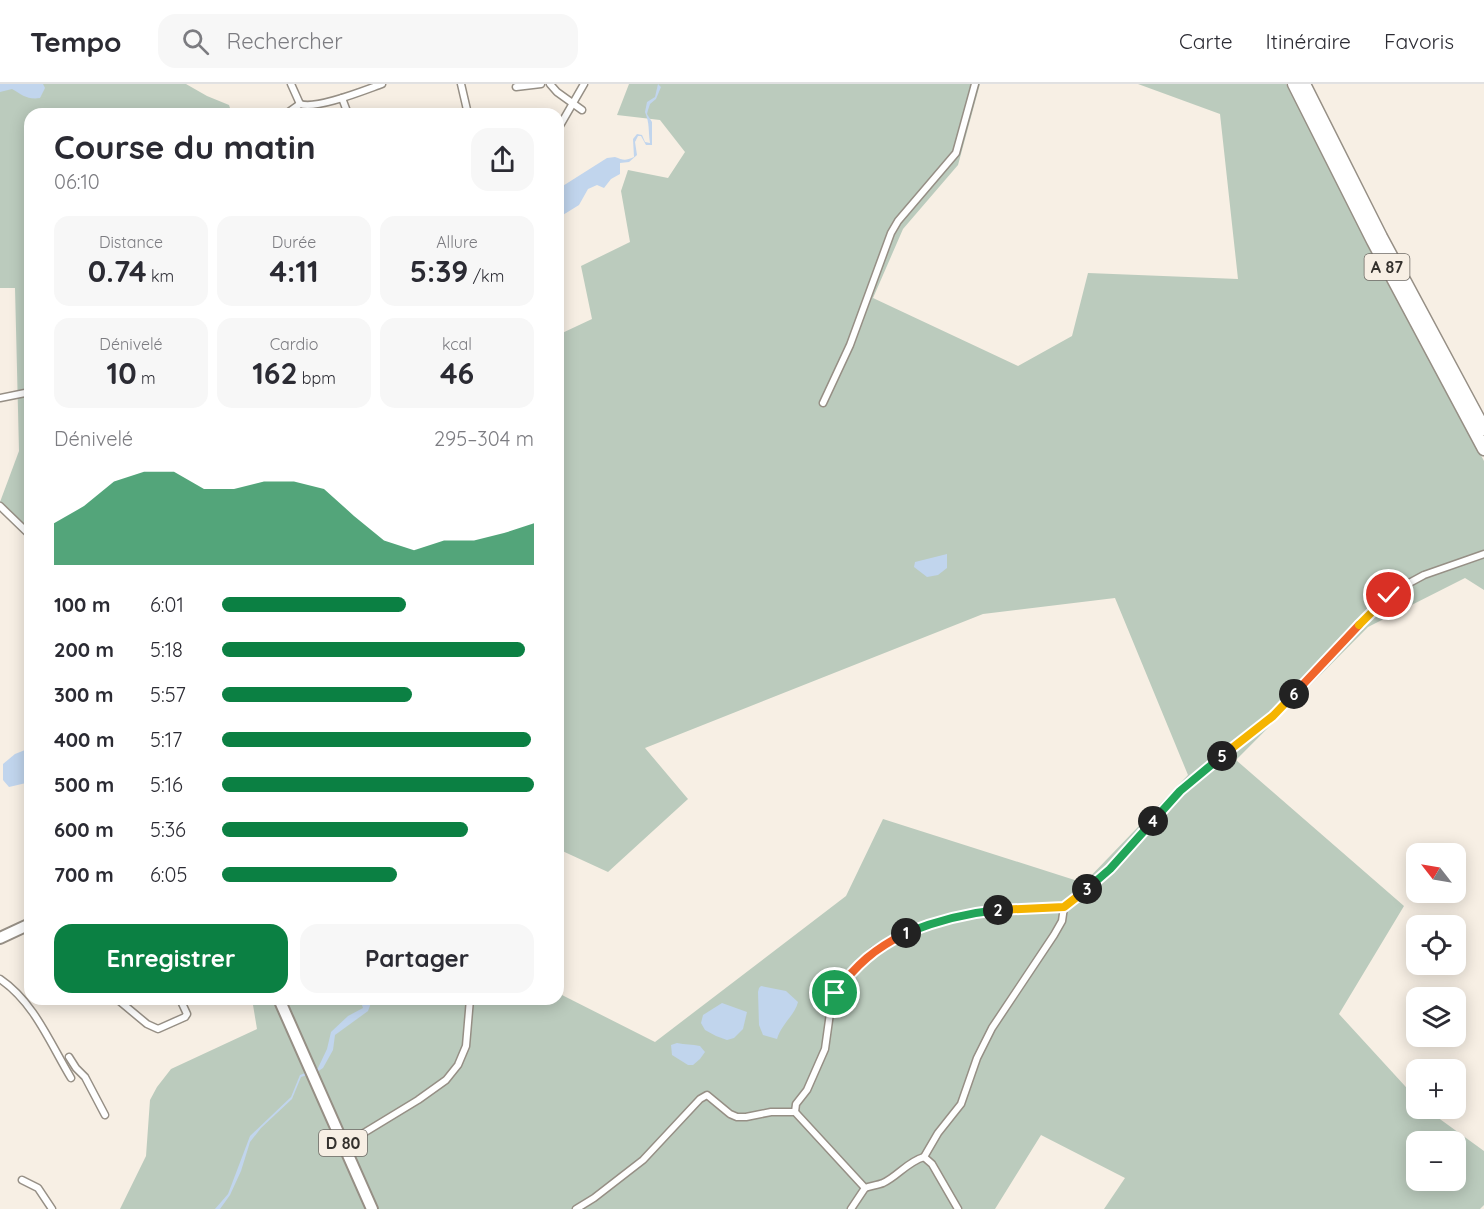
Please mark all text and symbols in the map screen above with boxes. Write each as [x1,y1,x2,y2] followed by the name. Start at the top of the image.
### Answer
[158,14,578,68] search box
[30,24,122,59] text: Tempo
[179,25,212,58] icon: search
[227,27,343,55] text: Rechercher
[1179,28,1233,54] text: Carte
[1266,28,1351,54] text: Itinéraire
[1384,28,1454,54] text: Favoris
[54,126,316,167] text: Course du matin
[471,128,534,191] button: share
[54,169,100,194] text: 06:10
[99,232,163,252] text: Distance
[272,232,316,252] text: Durée
[436,232,478,252] text: Allure
[88,252,147,290] text: 0.74
[269,252,319,290] text: 4:11
[410,252,468,290] text: 5:39
[1364,254,1410,280] road number: A 87
[147,266,174,286] text: km
[468,266,504,286] text: /km
[99,334,163,354] text: Dénivelé
[270,334,318,354] text: Cardio
[442,334,472,354] text: kcal
[106,354,137,392] text: 10
[252,354,297,392] text: 162
[440,354,474,392] text: 46
[137,368,156,388] text: m
[297,368,336,388] text: bpm
[54,426,133,451] text: Dénivelé
[434,426,534,451] text: 295–304 m
[1363,569,1414,620] pin
[1372,578,1405,611] icon: check
[54,592,110,617] text: 100 m
[150,592,184,617] text: 6:01
[54,637,114,662] text: 200 m
[150,637,183,662] text: 5:18
[1279,679,1309,709] pin: 6
[54,682,113,707] text: 300 m
[150,682,186,707] text: 5:57
[1290,684,1298,704] text: 6
[54,727,114,752] text: 400 m
[150,727,182,752] text: 5:17
[1207,741,1237,771] pin: 5
[1217,746,1227,766] text: 5
[54,772,114,797] text: 500 m
[150,772,183,797] text: 5:16
[1138,806,1168,836] pin: 4
[1148,811,1158,831] text: 4
[54,817,114,842] text: 600 m
[150,817,186,842] text: 5:36
[1406,843,1466,903] north arrow
[1406,843,1466,1191] map controls
[54,862,114,887] text: 700 m
[150,862,187,887] text: 6:05
[1072,874,1102,904] pin: 3
[1083,879,1091,899] text: 3
[983,895,1013,925] pin: 2
[993,900,1003,920] text: 2
[1406,915,1466,975] button: locate
[891,918,921,948] pin: 1
[903,923,909,943] text: 1
[54,924,288,993] button: Enregistrer
[300,924,534,993] button: Partager
[809,967,860,1018] pin
[818,976,851,1009] icon: arrive
[1406,987,1466,1047] button: layers
[1406,1059,1466,1119] button: +
[319,1130,367,1156] road number: D 80
[1406,1131,1466,1191] button: −

